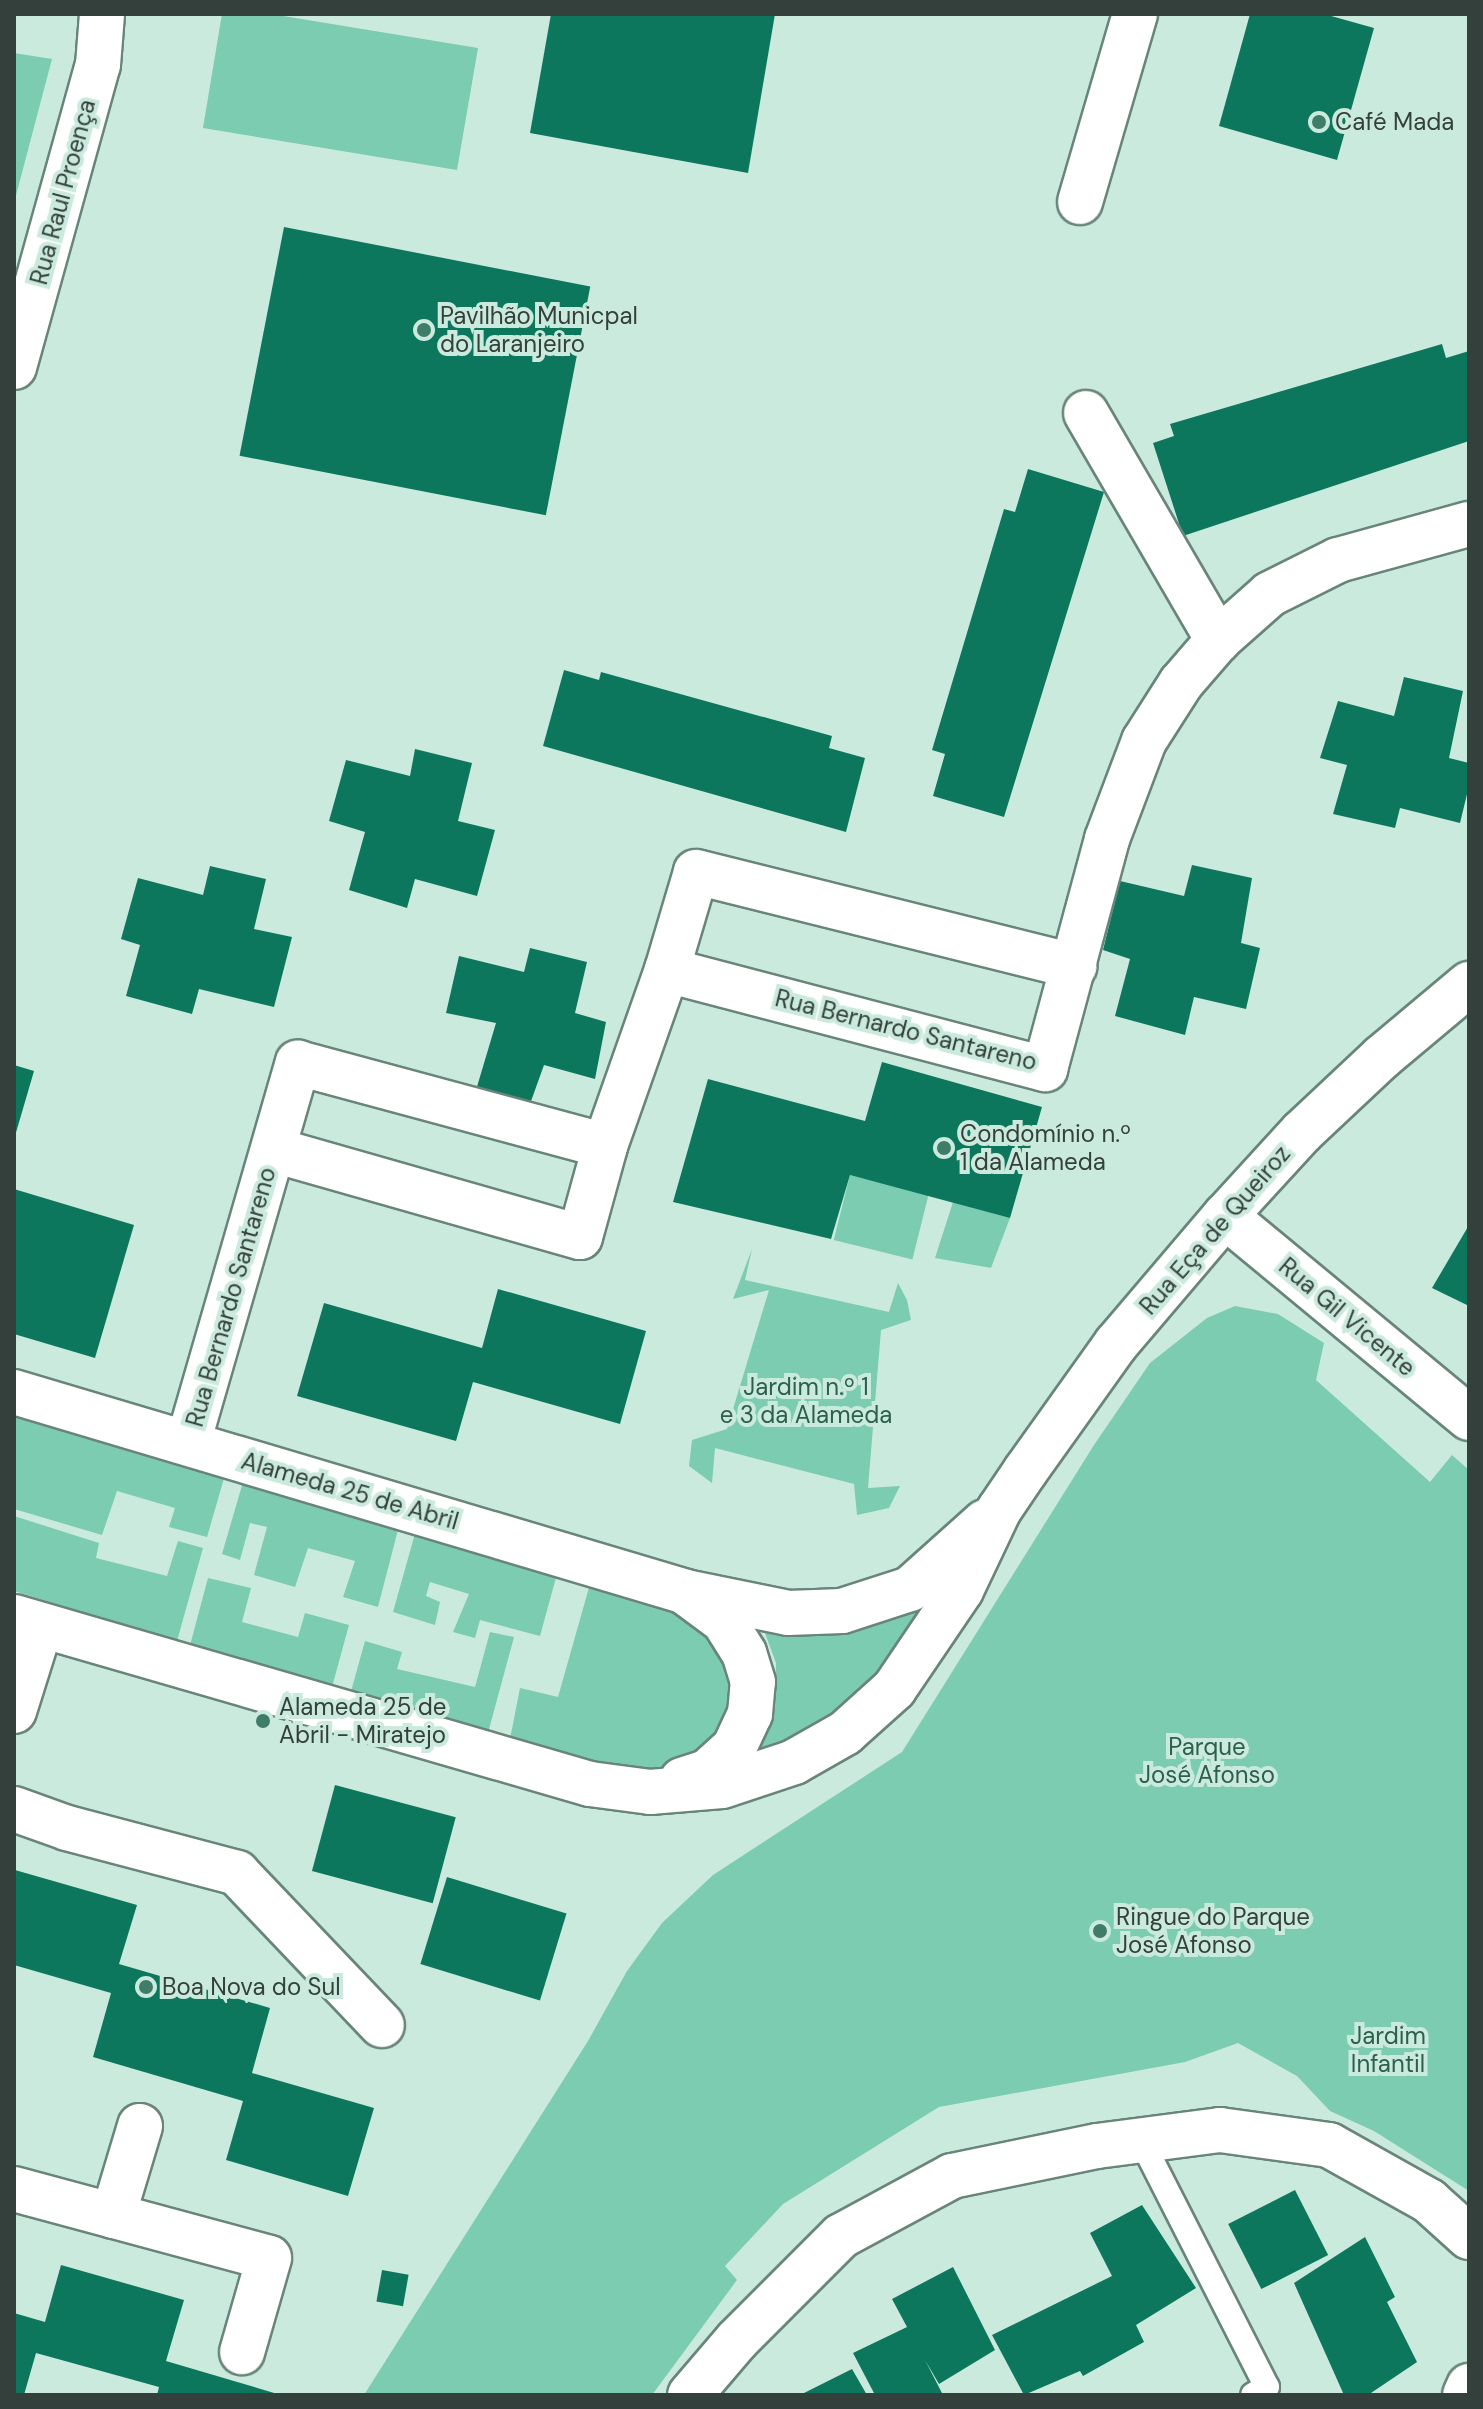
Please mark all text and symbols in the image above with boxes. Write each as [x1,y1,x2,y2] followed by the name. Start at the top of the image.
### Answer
[24,96,102,288] street label: Rua Raul Proença
[1335,108,1454,136] place label: Café Mada
[1310,113,1328,131] marker: Café Mada
[440,302,638,358] place label: Pavilhão Municpal do Laranjeiro
[415,321,433,339] marker: Pavilhão Municpal do Laranjeiro
[772,984,1040,1076] street label: Rua Bernardo Santareno
[960,1120,1131,1176] place label: Condomínio n.º 1 da Alameda
[935,1139,953,1157] marker: Condomínio n.º 1 da Alameda
[1134,1140,1296,1320] street label: Rua Eça de Queiroz
[180,1164,282,1430] street label: Rua Bernardo Santareno
[1273,1252,1421,1382] street label: Rua Gil Vicente
[720,1373,892,1429] park label: Jardim n.º 1 e 3 da Alameda
[238,1446,462,1536] street label: Alameda 25 de Abril
[279,1693,446,1749] place label: Alameda 25 de Abril - Miratejo
[254,1712,272,1730] marker: Alameda 25 de Abril - Miratejo
[1139,1733,1275,1789] park label: Parque José Afonso
[1116,1903,1310,1959] place label: Ringue do Parque José Afonso
[1091,1922,1109,1940] marker: Ringue do Parque José Afonso
[162,1973,341,2001] place label: Boa Nova do Sul
[137,1978,155,1996] marker: Boa Nova do Sul
[1350,2022,1426,2078] park label: Jardim Infantil

